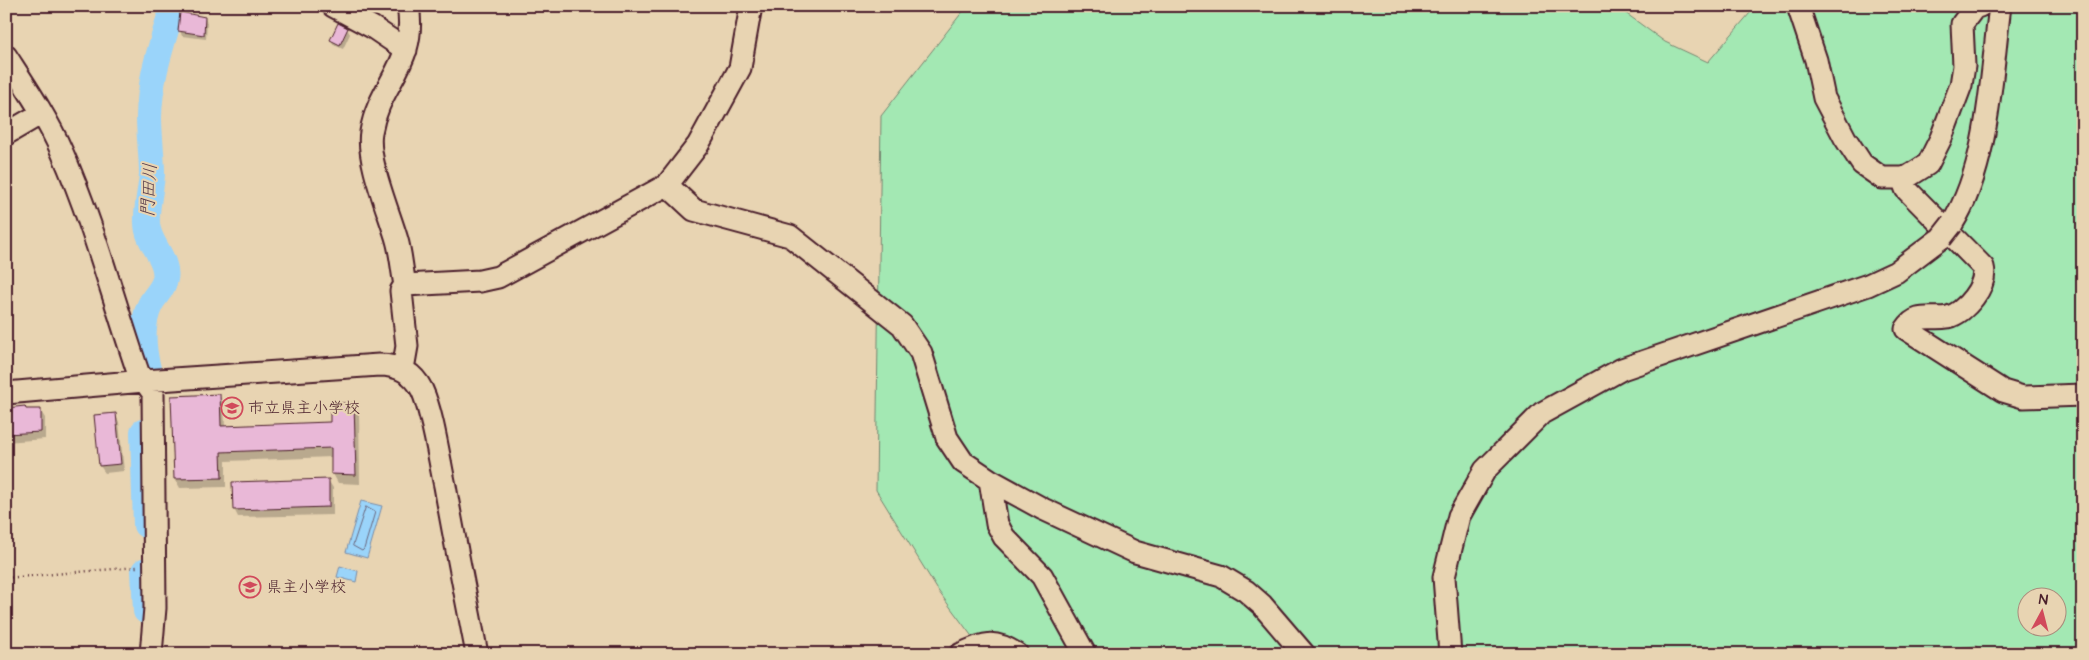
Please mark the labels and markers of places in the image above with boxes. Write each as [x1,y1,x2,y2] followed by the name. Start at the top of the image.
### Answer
[220,396,244,420] school or university icon: 市立県主小学校
[248,397,360,419] place label: 市立県主小学校
[238,575,262,599] school or university icon: 県主小学校
[266,576,346,598] place label: 県主小学校

